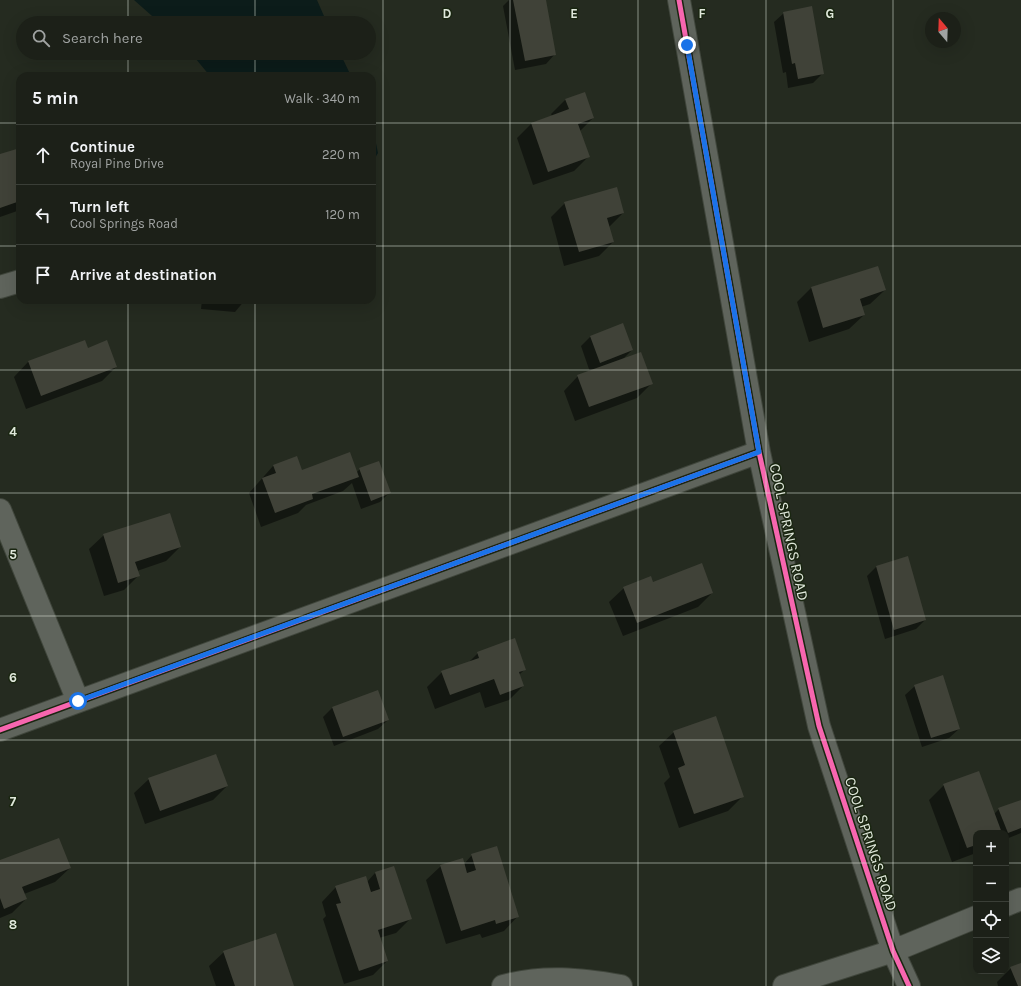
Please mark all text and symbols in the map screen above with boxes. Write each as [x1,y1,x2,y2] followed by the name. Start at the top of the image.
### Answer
[443,6,452,21] text: D
[570,6,578,21] text: E
[698,6,706,21] text: F
[826,6,834,21] text: G
[925,12,961,48] north arrow
[16,16,376,60] search box
[30,27,52,49] icon: search
[62,29,143,47] text: Search here
[678,36,696,54] route end
[32,88,79,108] text: 5 min
[284,91,360,106] text: Walk · 340 m
[70,138,135,156] text: Continue
[32,144,54,166] icon: ahead
[322,147,360,162] text: 220 m
[70,156,164,171] text: Royal Pine Drive
[70,198,129,216] text: Turn left
[32,204,54,226] icon: left
[325,207,360,222] text: 120 m
[70,216,178,231] text: Cool Springs Road
[32,264,54,286] icon: arrive
[70,266,217,284] text: Arrive at destination
[9,424,17,439] text: 4
[766,462,812,602] street label: COOL SPRINGS ROAD
[9,547,17,562] text: 5
[9,670,17,685] text: 6
[69,692,87,710] route start
[841,775,901,913] street label: COOL SPRINGS ROAD
[10,794,17,809] text: 7
[973,830,1009,974] map controls
[973,830,1009,866] button: +
[973,866,1009,902] button: −
[973,902,1009,938] button: locate
[9,917,17,932] text: 8
[973,938,1009,974] button: layers

